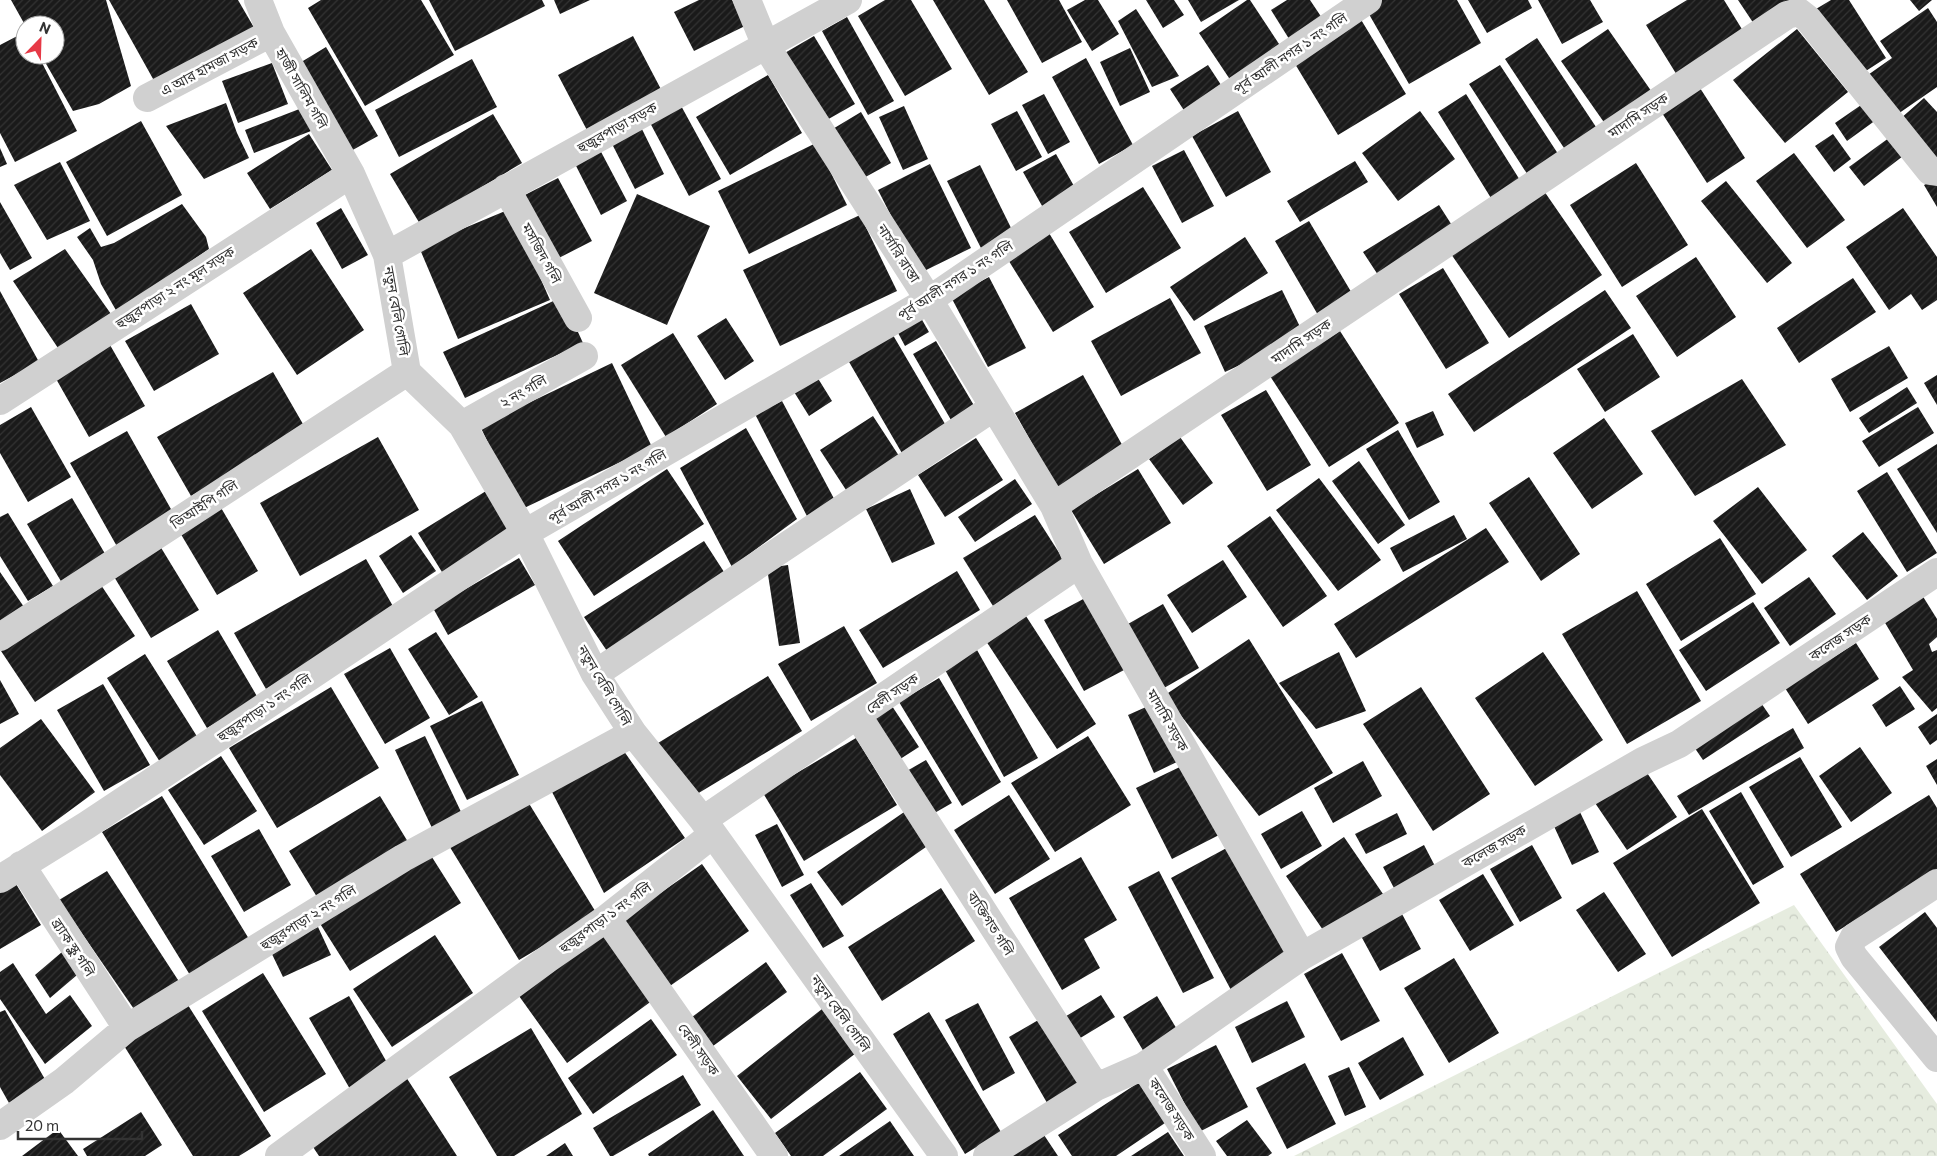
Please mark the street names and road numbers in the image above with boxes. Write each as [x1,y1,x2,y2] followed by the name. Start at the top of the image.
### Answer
[1230,8,1351,98] street label: পূর্ব আলী নগর ১ নং গলি
[157,33,261,99] street label: এ আর হামজা সড়ক
[272,44,332,132] street label: হাজী সালিম গলি
[1604,88,1672,142] street label: মাদামি সড়ক
[573,98,660,156] street label: হুজুরপাড়া সড়ক
[518,219,566,287] street label: মসজিদ গলি
[873,220,924,286] street label: নার্সারি রাস্তা
[894,236,1017,324] street label: পূর্ব আলী নগর ১ নং গলি
[112,242,239,333] street label: হুজুরপাড়া ২ নং মূল সড়ক
[379,264,413,358] street label: নতুন বেলি গোলি
[1267,314,1335,368] street label: মাদামি সড়ক
[497,370,550,411] street label: ২ নং গলি
[545,445,670,528] street label: পূর্ব আলী নগর ১ নং গলি
[166,476,241,533] street label: ভিআইপি গলি
[1805,610,1875,665] street label: কলেজ সড়ক
[573,641,636,730] street label: নতুন বেলি গোলি
[213,669,315,745] street label: হুজুরপাড়া ১ নং গলি
[862,669,922,717] street label: বেলী সড়ক
[1143,685,1193,755] street label: মাদামি সড়ক
[1458,820,1530,872] street label: কলেজ সড়ক
[555,877,655,957] street label: হুজুরপাড়া ১ নং গলি
[256,880,360,954] street label: হুজুরপাড়া ২ নং গলি
[963,887,1018,959] street label: ব্যক্তিগত গলি
[48,914,99,980] street label: ব্র্যাক স্কুল গলি
[806,971,875,1056] street label: নতুন বেলি গোলি
[675,1020,724,1079] street label: বেলী সড়ক
[1145,1074,1199,1144] street label: কলেজ সড়ক

